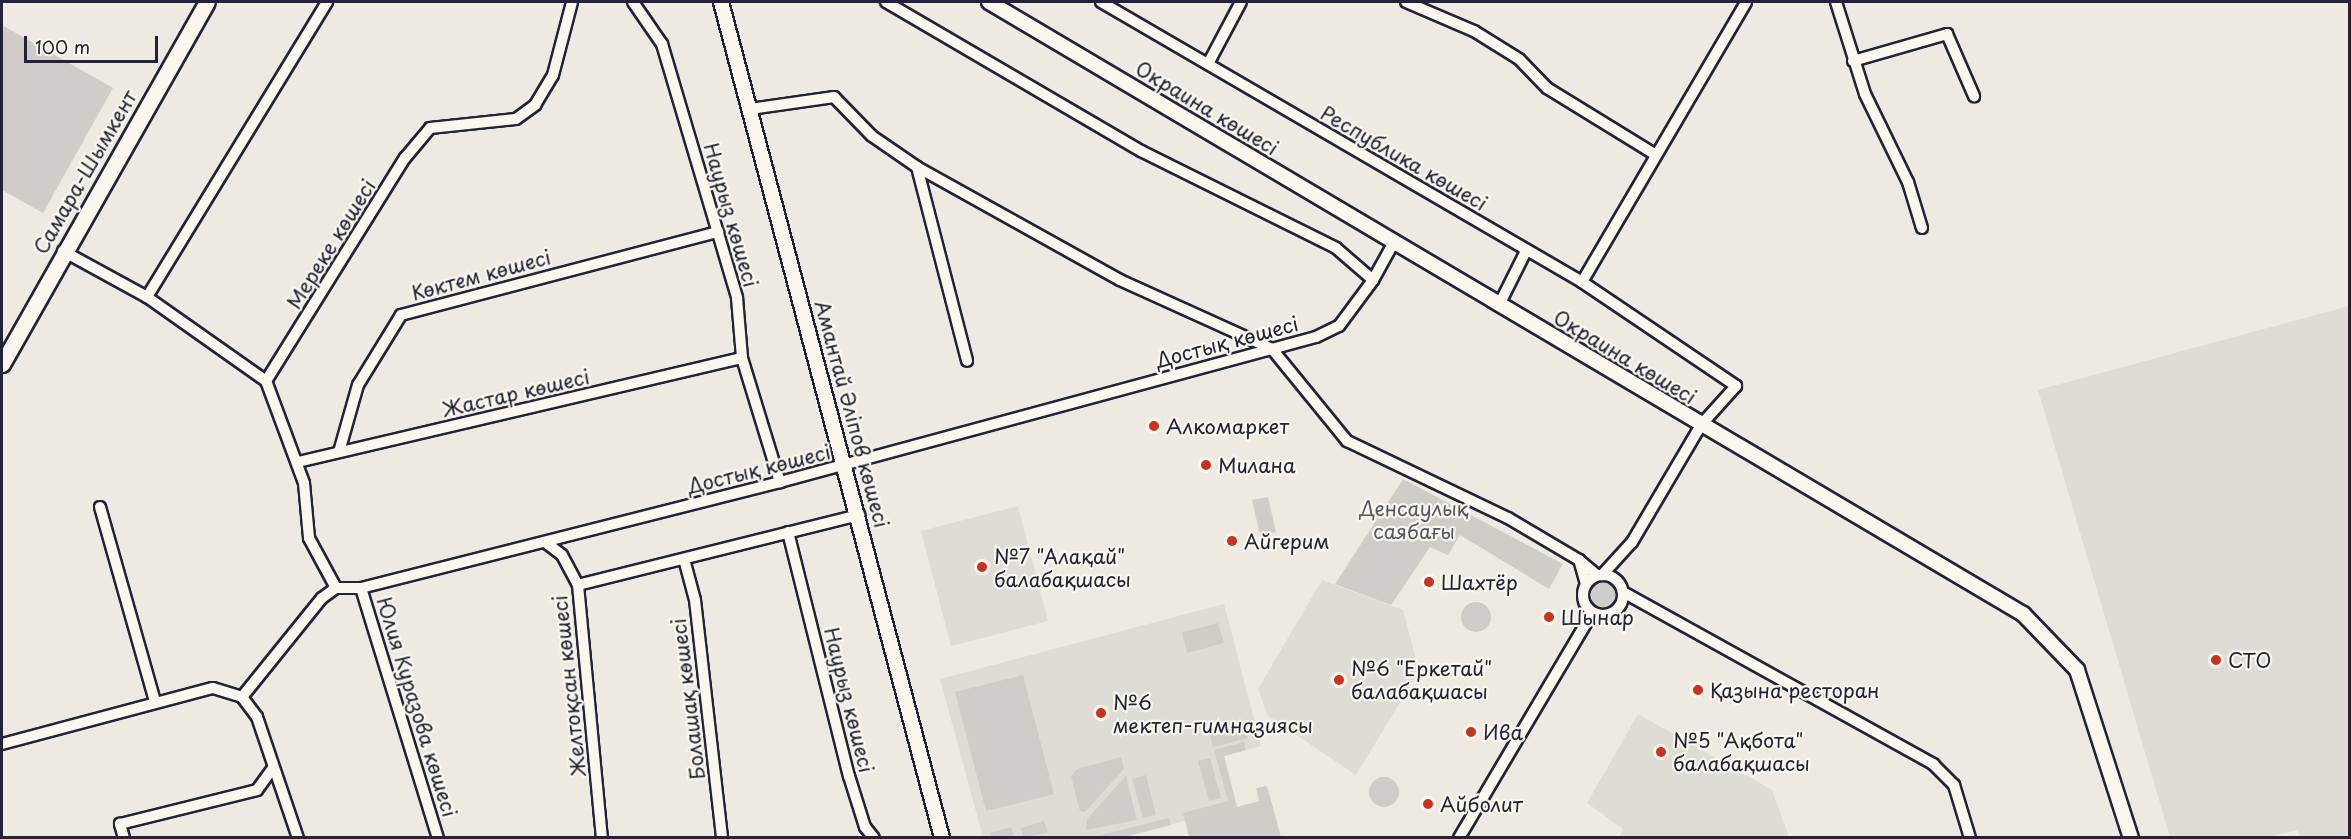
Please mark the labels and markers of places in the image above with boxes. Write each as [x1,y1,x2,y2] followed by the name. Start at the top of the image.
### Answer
[1166,414,1289,438] place label: Алкомаркет
[1147,419,1161,433] marker: Алкомаркет
[1218,453,1296,477] place label: Милана
[1199,458,1213,472] marker: Милана
[1244,529,1330,553] place label: Айгерим
[1225,534,1239,548] marker: Айгерим
[994,544,1131,591] place label: №7 "Алақай" балабақшасы
[975,560,989,574] marker: №7 "Алақай" балабақшасы
[1441,570,1518,594] place label: Шахтёр
[1422,575,1436,589] marker: Шахтёр
[1561,605,1634,629] place label: Шынар
[1542,610,1556,624] marker: Шынар
[2228,648,2271,672] place label: СТО
[2209,653,2223,667] marker: СТО
[1351,656,1493,703] place label: №6 "Еркетай" балабақшасы
[1332,673,1346,687] marker: №6 "Еркетай" балабақшасы
[1710,678,1881,702] place label: Қазына ресторан
[1691,683,1705,697] marker: Қазына ресторан
[1113,690,1313,737] place label: №6 мектеп-гимназиясы
[1094,706,1108,720] marker: №6 мектеп-гимназиясы
[1483,720,1523,744] place label: Ива
[1464,725,1478,739] marker: Ива
[1673,728,1810,775] place label: №5 "Ақбота" балабақшасы
[1654,745,1668,759] marker: №5 "Ақбота" балабақшасы
[1440,792,1523,816] place label: Айболит
[1421,797,1435,811] marker: Айболит

